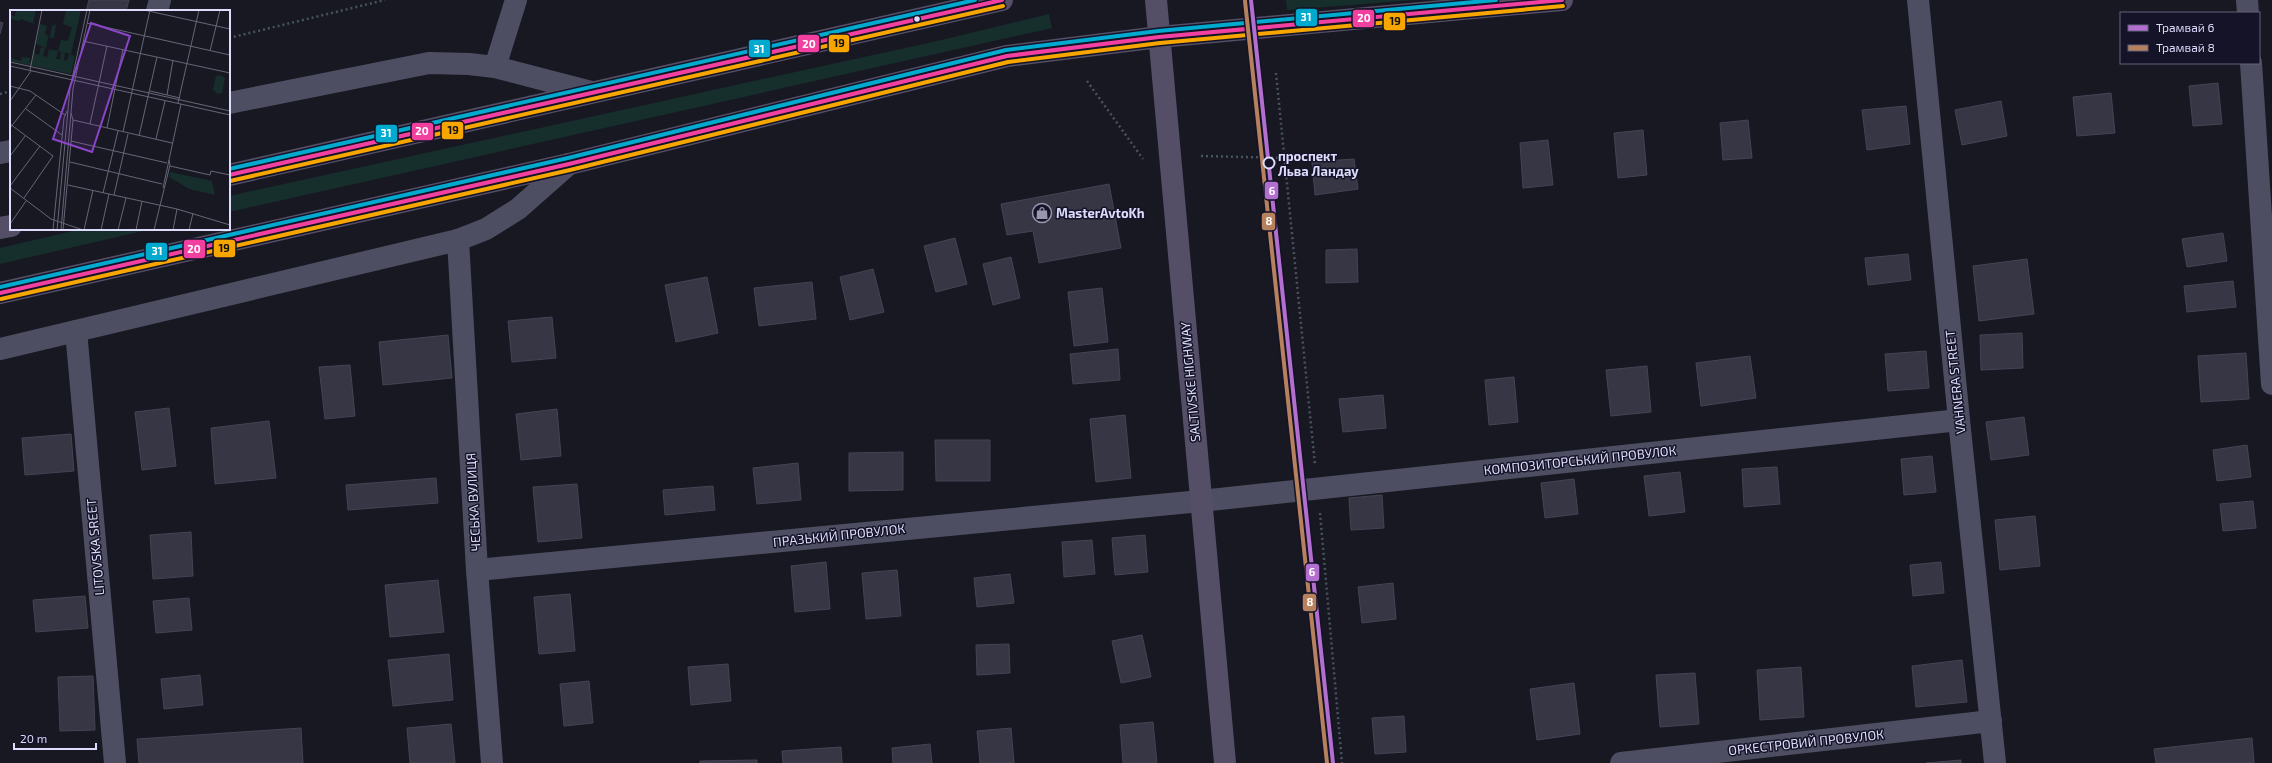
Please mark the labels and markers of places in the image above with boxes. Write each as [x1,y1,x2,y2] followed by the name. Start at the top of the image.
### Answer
[912,14,922,24] unlabelled marker
[1278,148,1359,179] place label: проспект Льва Ландау
[1262,156,1276,170] marker: проспект Льва Ландау
[1031,202,1053,224] shop icon: MasterAvtoKh
[1056,205,1145,221] place label: MasterAvtoKh

